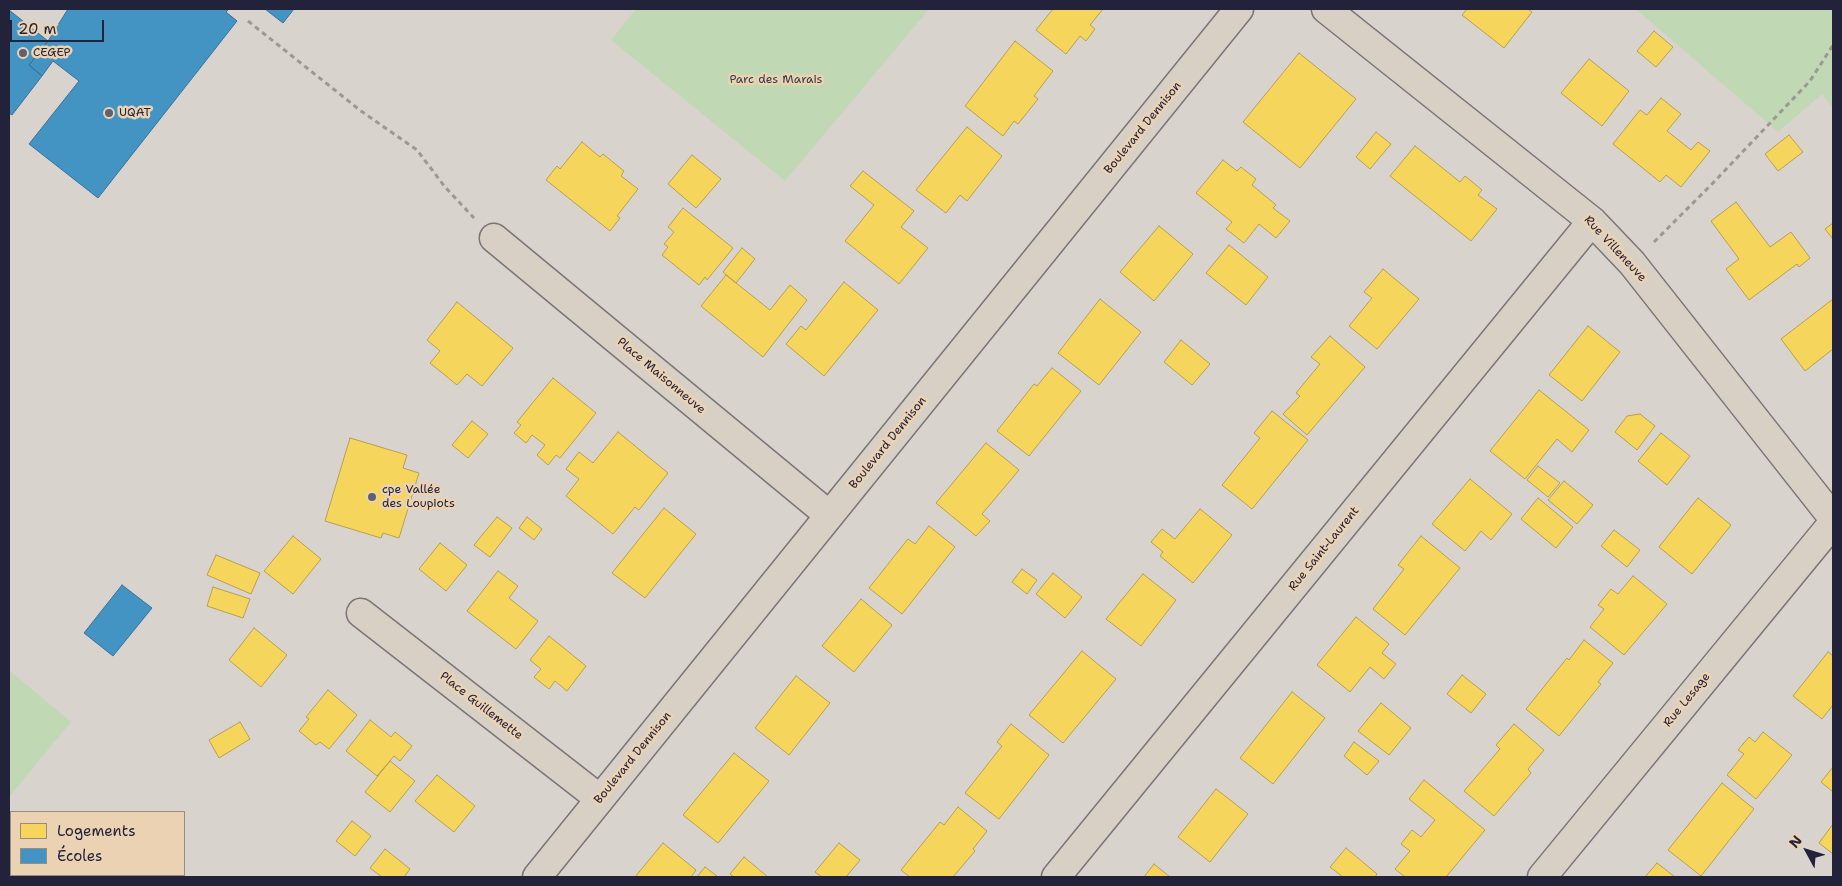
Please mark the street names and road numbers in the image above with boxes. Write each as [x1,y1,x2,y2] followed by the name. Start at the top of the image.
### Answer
[1101,79,1185,177] street label: Boulevard Dennison
[1581,213,1649,285] street label: Rue Villeneuve
[614,335,708,417] street label: Place Maisonneuve
[846,394,930,492] street label: Boulevard Dennison
[1286,504,1362,594] street label: Rue Saint-Laurent
[437,669,525,743] street label: Place Guillemette
[1661,670,1713,730] street label: Rue Lesage
[591,709,675,807] street label: Boulevard Dennison

